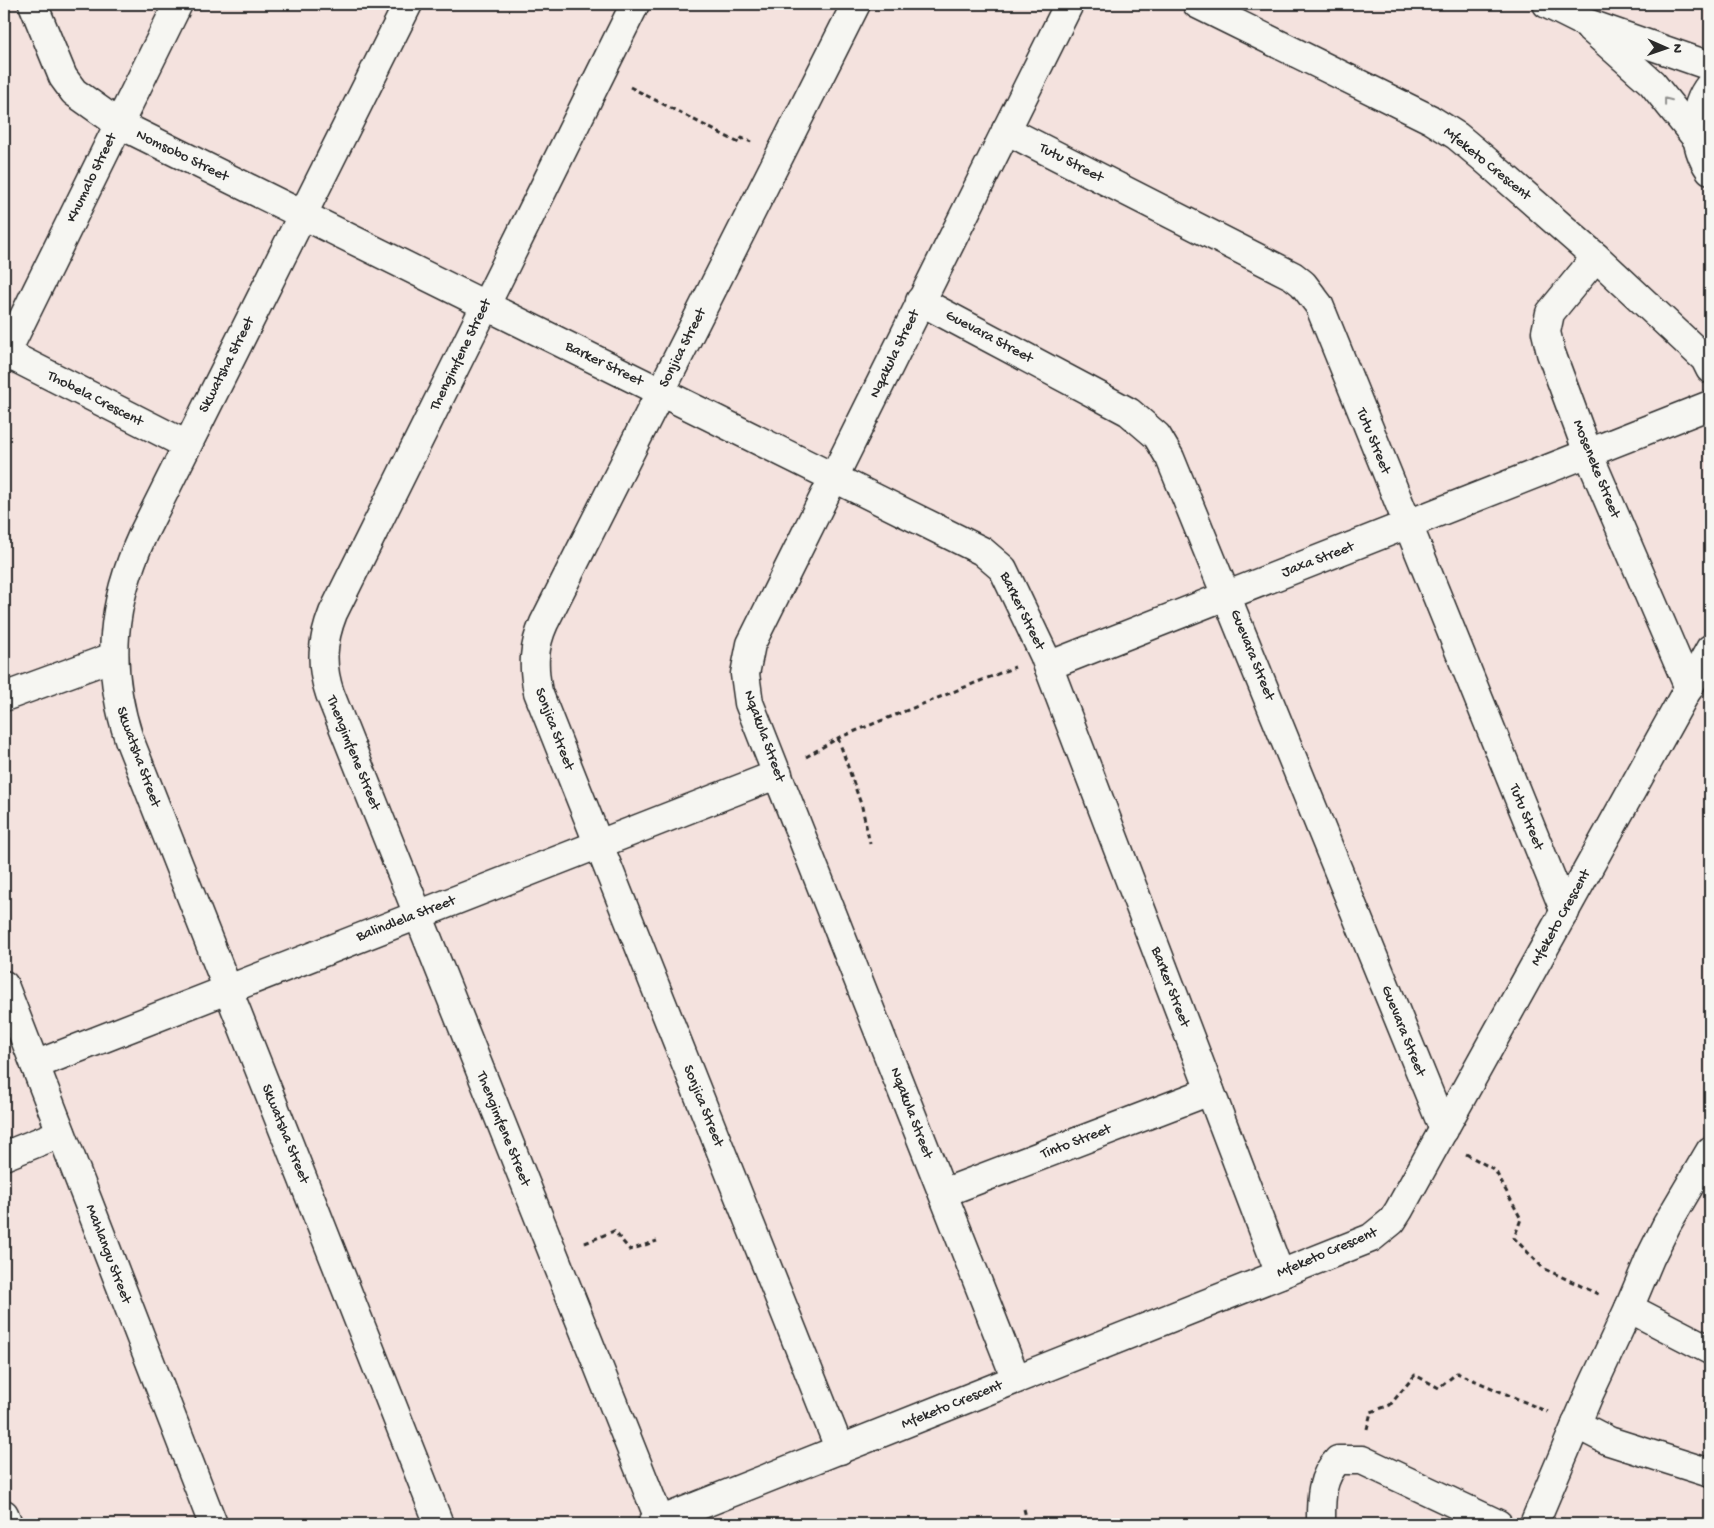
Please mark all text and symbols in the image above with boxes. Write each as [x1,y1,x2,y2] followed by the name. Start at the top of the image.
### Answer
[1642,22,1692,72] north arrow
[1668,44,1685,53] text: N
[1664,98,1672,107] one-way arrow
[1440,123,1536,206] street label: Mfeketo Crescent
[133,126,233,187] street label: Nomsobo Street
[63,129,122,226] street label: Khumalo Street
[1035,139,1108,188] street label: Tutu Street
[426,295,497,415] street label: Thengimfene Street
[655,304,711,391] street label: Sonjica Street
[866,305,925,401] street label: Nqakula Street
[942,306,1037,368] street label: Guevara Street
[195,312,260,416] street label: Skwatsha Street
[561,337,648,391] street label: Barker Street
[43,367,148,432] street label: Thobela Crescent
[1351,404,1395,478] street label: Tutu Street
[1568,417,1625,522] street label: Moseneke Street
[1279,537,1358,582] street label: Jaxa Street
[995,568,1049,655] street label: Barker Street
[1226,607,1279,705] street label: Guevara Street
[530,685,579,774] street label: Sonjica Street
[739,688,790,786] street label: Nqakula Street
[321,692,385,815] street label: Thengimfene Street
[112,704,165,811] street label: Skwatsha Street
[1504,780,1548,854] street label: Tutu Street
[1527,865,1596,969] street label: Mfeketo Crescent
[353,891,460,947] street label: Balindlela Street
[1146,943,1194,1031] street label: Barker Street
[1377,983,1430,1081] street label: Guevara Street
[678,1063,728,1151] street label: Sonjica Street
[885,1065,937,1163] street label: Nqakula Street
[471,1068,535,1191] street label: Thengimfene Street
[257,1082,314,1188] street label: Skwatsha Street
[1037,1120,1115,1164] street label: Tinto Street
[81,1202,136,1308] street label: Mahlangu Street
[1274,1223,1382,1282] street label: Mfeketo Crescent
[899,1376,1007,1433] street label: Mfeketo Crescent

